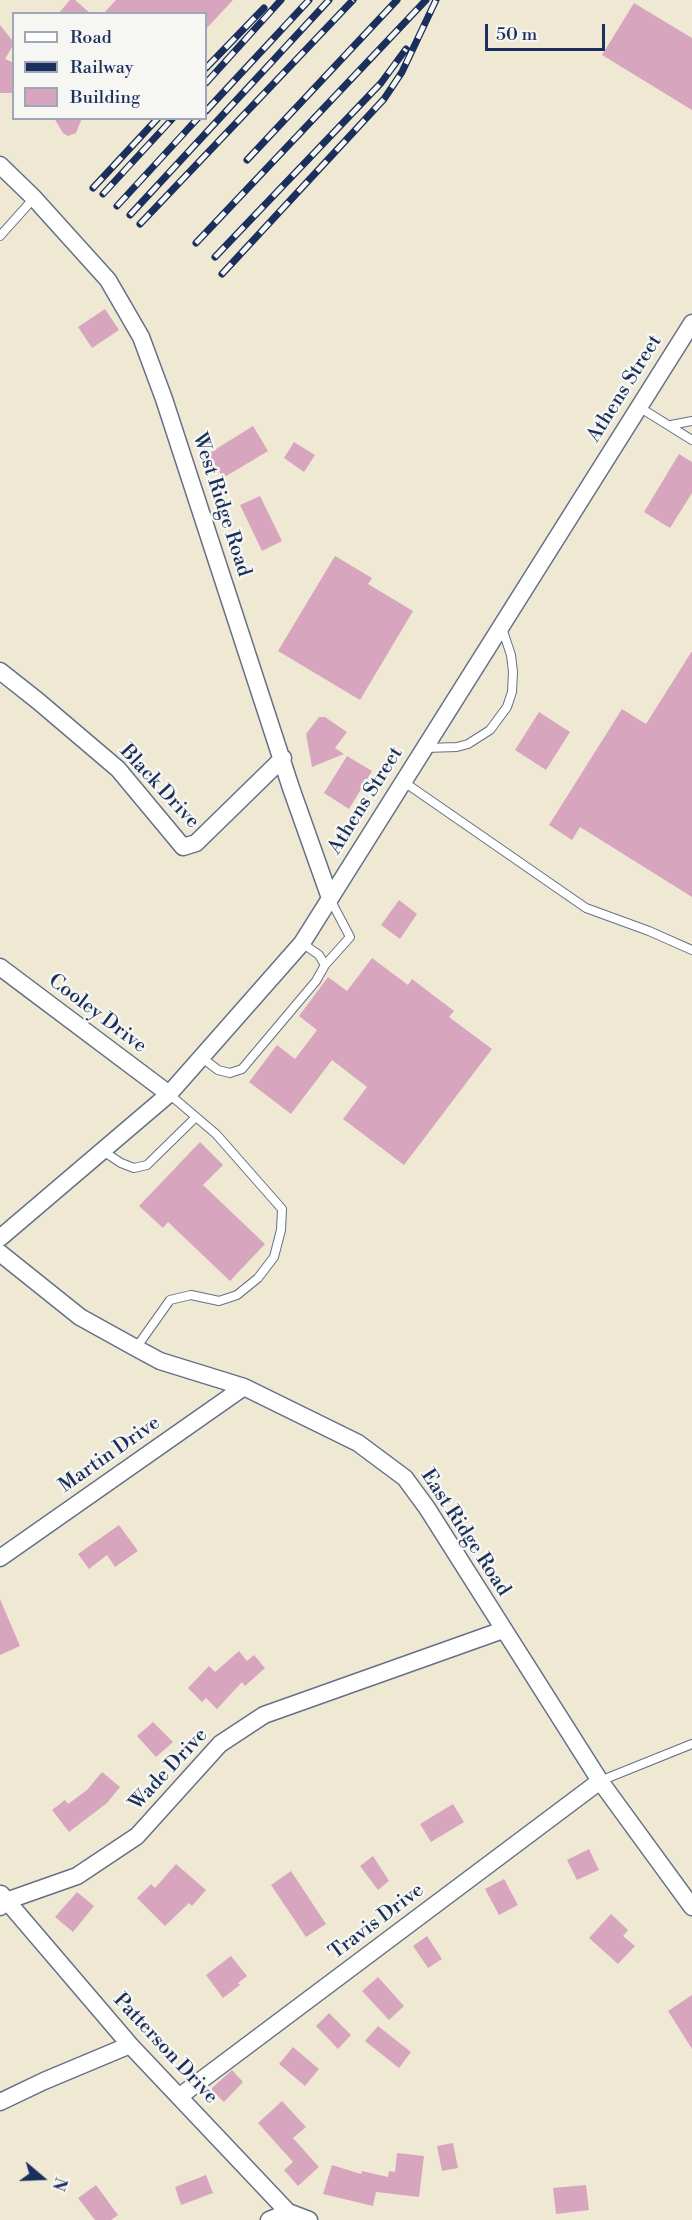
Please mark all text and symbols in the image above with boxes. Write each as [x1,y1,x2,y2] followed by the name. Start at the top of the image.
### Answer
[12,12,207,120] legend
[488,12,608,50] scale bar
[496,23,537,46] text: 50 m
[70,26,112,49] text: Road
[70,56,133,79] text: Railway
[70,86,140,109] text: Building
[582,331,668,447] street label: Athens Street
[186,430,256,580] street label: West Ridge Road
[114,740,204,834] street label: Black Drive
[323,743,409,859] street label: Athens Street
[43,969,151,1059] street label: Cooley Drive
[55,1411,165,1499] street label: Martin Drive
[415,1465,515,1601] street label: East Ridge Road
[125,1724,213,1816] street label: Wade Drive
[325,1879,429,1965] street label: Travis Drive
[108,1989,222,2109] street label: Patterson Drive
[12,2148,72,2208] north arrow
[48,2175,71,2193] text: N

